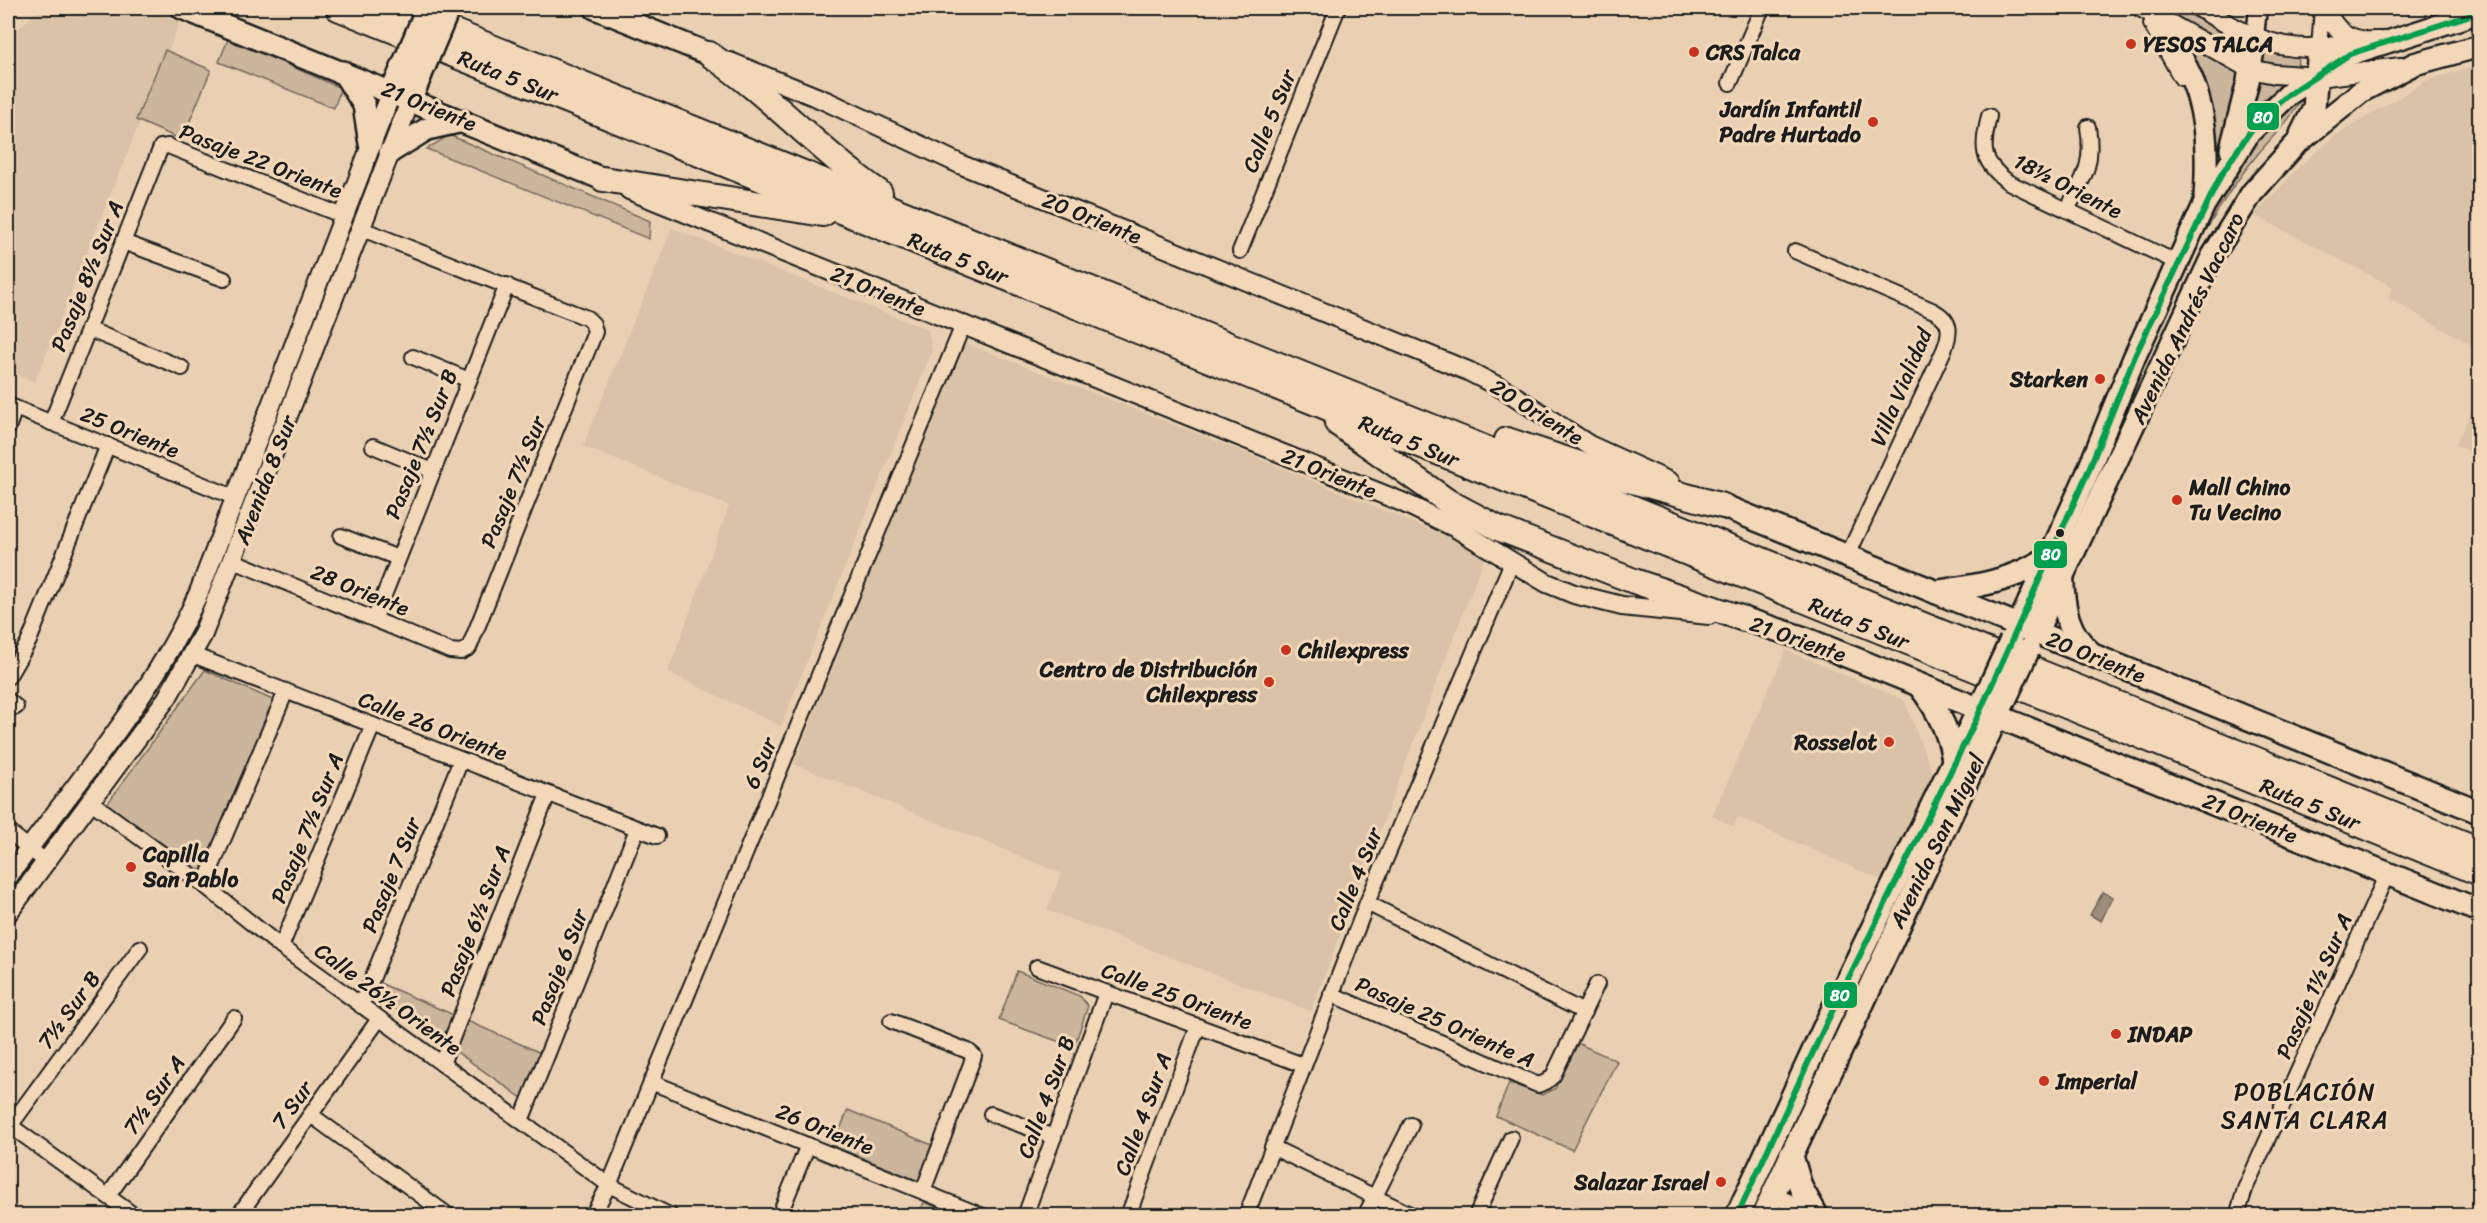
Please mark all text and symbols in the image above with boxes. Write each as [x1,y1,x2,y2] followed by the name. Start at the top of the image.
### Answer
[2143,25,2274,64] place label: YESOS TALCA
[1705,33,1801,72] place label: CRS Talca
[2124,37,2138,51] marker: YESOS TALCA
[452,38,566,115] street label: Ruta 5 Sur
[1687,45,1701,59] marker: CRS Talca
[1231,62,1308,178] street label: Calle 5 Sur
[375,69,483,143] street label: 21 Oriente
[1718,90,1863,154] place label: Jardín Infantil Padre Hurtado
[2246,102,2280,131] line badge: 80
[2252,103,2273,132] text: 80
[174,112,349,210] street label: Pasaje 22 Oriente
[1866,115,1880,129] marker: Jardín Infantil Padre Hurtado
[2007,142,2130,230] street label: 18½ Oriente
[1036,180,1148,256] street label: 20 Oriente
[39,194,135,358] street label: Pasaje 8½ Sur A
[2118,205,2255,432] street label: Avenida Andrés Vaccaro
[902,220,1016,297] street label: Ruta 5 Sur
[824,254,932,328] street label: 21 Oriente
[1859,320,1944,452] street label: Villa Vialidad
[2009,360,2088,399] place label: Starken
[373,363,469,525] street label: Pasaje 7½ Sur B
[1482,368,1592,456] street label: 20 Oriente
[2093,372,2107,386] marker: Starken
[75,394,186,470] street label: 25 Oriente
[1353,403,1467,480] street label: Ruta 5 Sur
[222,408,308,551] street label: Avenida 8 Sur
[469,408,558,554] street label: Pasaje 7½ Sur
[1275,436,1383,510] street label: 21 Oriente
[2188,468,2290,532] place label: Mall Chino Tu Vecino
[2170,493,2184,507] marker: Mall Chino Tu Vecino
[2054,527,2066,539] unlabelled marker
[2033,540,2068,569] line badge: 80
[2040,540,2061,569] text: 80
[305,553,416,628] street label: 28 Oriente
[1803,585,1917,662] street label: Ruta 5 Sur
[1744,604,1852,674] street label: 21 Oriente
[2040,619,2152,695] street label: 20 Oriente
[1297,631,1409,670] place label: Chilexpress
[1279,643,1293,657] marker: Chilexpress
[1039,650,1258,714] place label: Centro de Distribución Chilexpress
[1262,675,1276,689] marker: Centro de Distribución Chilexpress
[353,680,514,773] street label: Calle 26 Oriente
[1793,723,1877,762] place label: Rosselot
[732,729,789,795] street label: 6 Sur
[1882,735,1896,749] marker: Rosselot
[1877,746,1997,936] street label: Avenida San Miguel
[259,747,355,909] street label: Pasaje 7½ Sur A
[2254,766,2368,843] street label: Ruta 5 Sur
[2196,781,2304,855] street label: 21 Oriente
[350,809,433,939] street label: Pasaje 7 Sur
[1317,820,1394,937] street label: Calle 4 Sur
[142,835,238,899] place label: Capilla San Pablo
[428,840,522,1002] street label: Pasaje 6½ Sur A
[124,860,138,874] marker: Capilla San Pablo
[519,901,600,1031] street label: Pasaje 6 Sur
[2264,907,2364,1065] street label: Pasaje 1½ Sur A
[306,932,470,1066] street label: Calle 26½ Oriente
[1096,951,1258,1042] street label: Calle 25 Oriente
[27,962,111,1058] street label: 7½ Sur B
[1349,965,1541,1079] street label: Pasaje 25 Oriente A
[1823,981,1858,1009] line badge: 80
[1829,981,1850,1010] text: 80
[2127,1015,2192,1054] place label: INDAP
[2109,1027,2123,1041] marker: INDAP
[1006,1030,1086,1164] street label: Calle 4 Sur B
[112,1047,196,1143] street label: 7½ Sur A
[1103,1047,1183,1181] street label: Calle 4 Sur A
[2055,1062,2139,1101] place label: Imperial
[261,1071,324,1138] street label: 7 Sur
[2221,1071,2389,1141] district label: POBLACIÓN SANTA CLARA
[2037,1074,2051,1088] marker: Imperial
[770,1092,880,1166] street label: 26 Oriente
[1573,1163,1710,1202] place label: Salazar Israel
[1714,1175,1728,1189] marker: Salazar Israel

